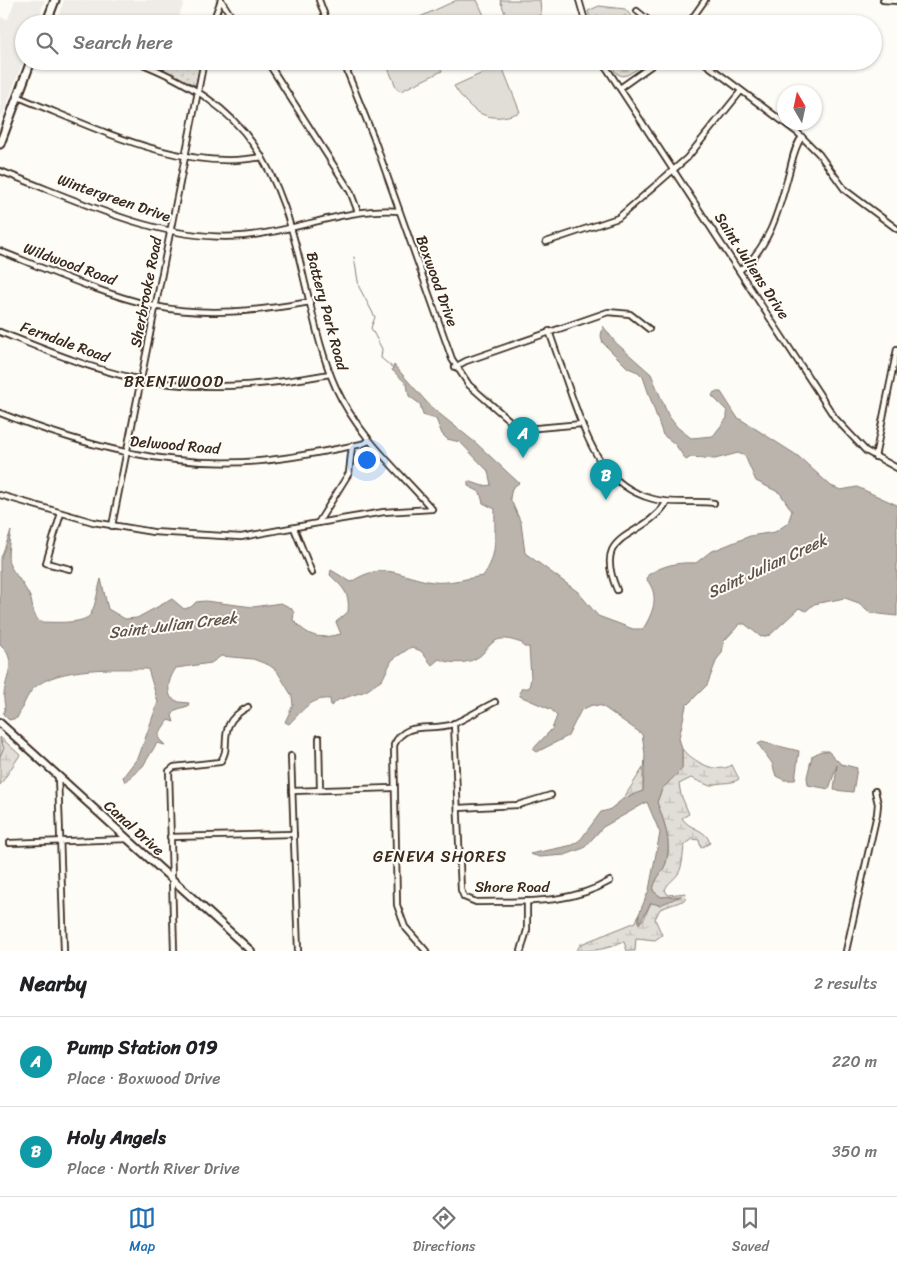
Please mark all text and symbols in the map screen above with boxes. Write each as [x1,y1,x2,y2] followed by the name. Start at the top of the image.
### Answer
[15,15,882,70] search box
[73,26,173,59] text: Search here
[33,29,61,57] icon: search
[777,85,822,130] north arrow
[54,166,174,230] street label: Wintergreen Drive
[707,207,797,325] street label: Saint Juliens Drive
[408,231,466,331] street label: Boxwood Drive
[123,233,170,349] street label: Sherbrooke Road
[20,235,121,293] street label: Wildwood Road
[299,249,356,374] street label: Battery Park Road
[17,314,114,371] street label: Ferndale Road
[124,367,224,396] district label: BRENTWOOD
[507,417,539,458] pin: A
[129,428,222,462] street label: Delwood Road
[354,447,380,473] your location
[590,459,622,500] pin: B
[702,525,833,606] water label: Saint Julian Creek
[107,603,240,647] water label: Saint Julian Creek
[98,793,171,863] street label: Canal Drive
[373,842,507,871] district label: GENEVA SHORES
[475,874,550,900] street label: Shore Road
[20,965,86,1003] text: Nearby
[814,969,877,998] text: 2 results
[67,1031,218,1064] text: Pump Station 019
[31,1047,41,1076] text: A
[832,1047,877,1076] text: 220 m
[67,1064,220,1093] text: Place · Boxwood Drive
[67,1121,166,1154] text: Holy Angels
[31,1137,41,1166] text: B
[832,1137,877,1166] text: 350 m
[67,1154,240,1183] text: Place · North River Drive
[128,1204,156,1259] tab: Map
[413,1204,475,1259] tab: Directions
[732,1204,769,1259] tab: Saved

